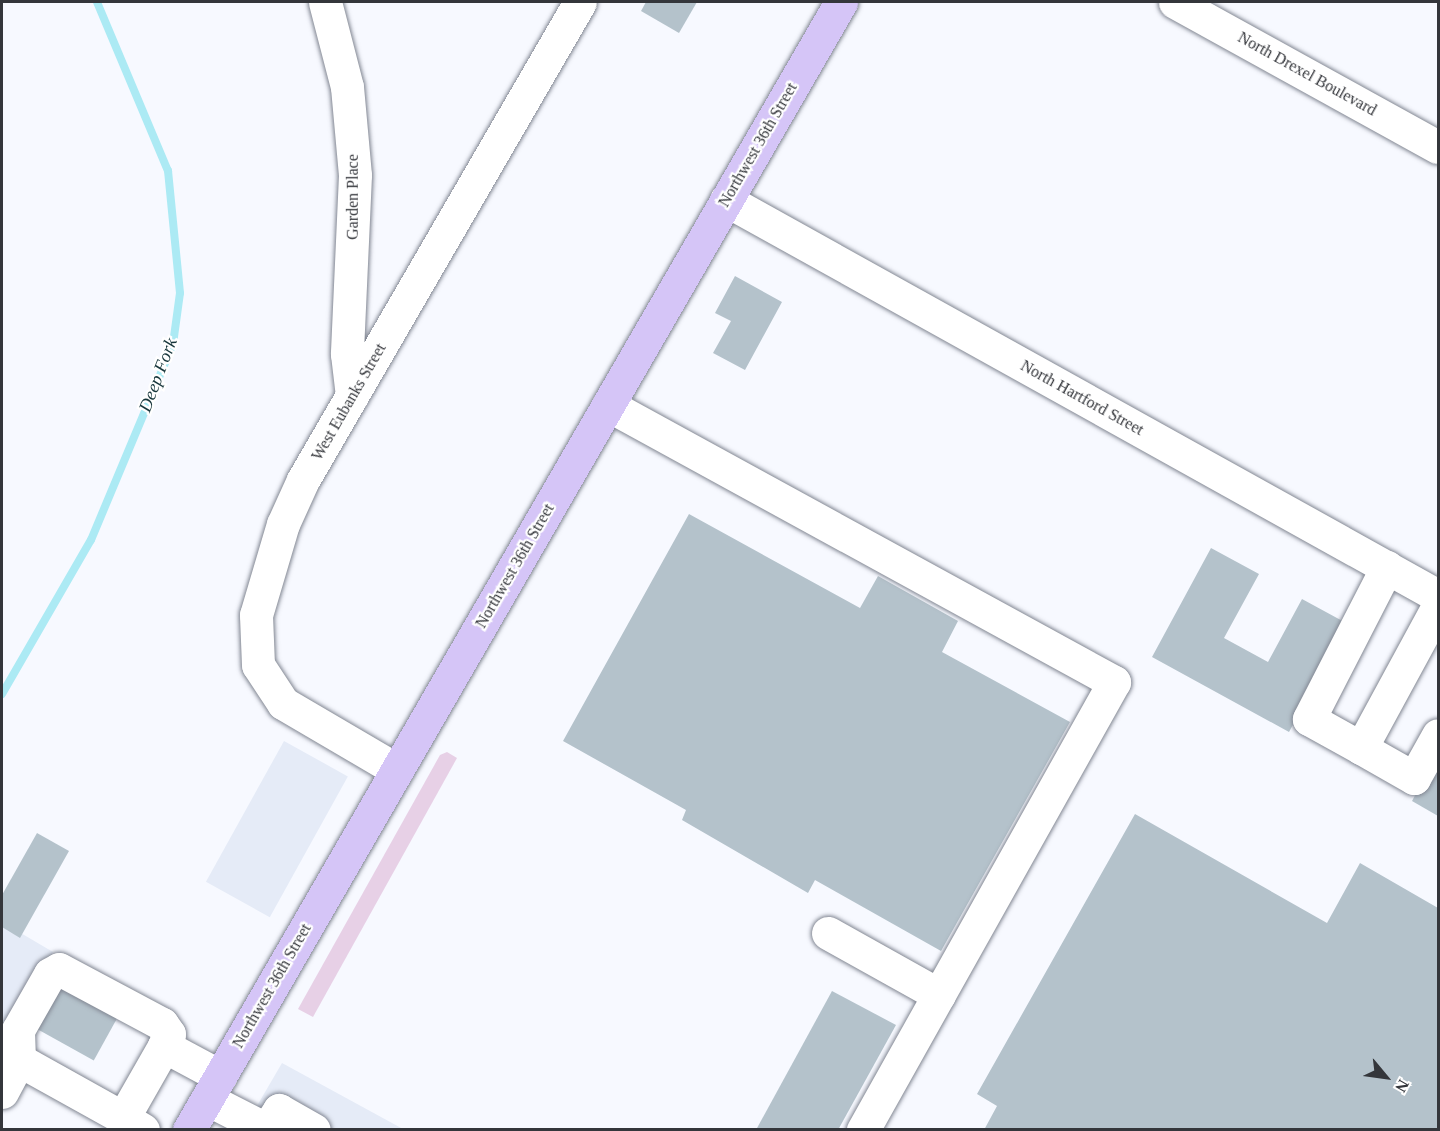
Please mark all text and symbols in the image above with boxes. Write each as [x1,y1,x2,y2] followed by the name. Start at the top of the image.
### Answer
[1234,28,1380,120] street label: North Drexel Boulevard
[715,79,801,211] street label: Northwest 36th Street
[343,154,363,240] street label: Garden Place
[134,335,182,415] water label: Deep Fork
[308,340,390,464] street label: West Eubanks Street
[1017,356,1147,440] street label: North Hartford Street
[472,500,558,632] street label: Northwest 36th Street
[229,920,315,1052] street label: Northwest 36th Street
[1356,1047,1416,1107] north arrow
[1392,1077,1412,1095] text: N

